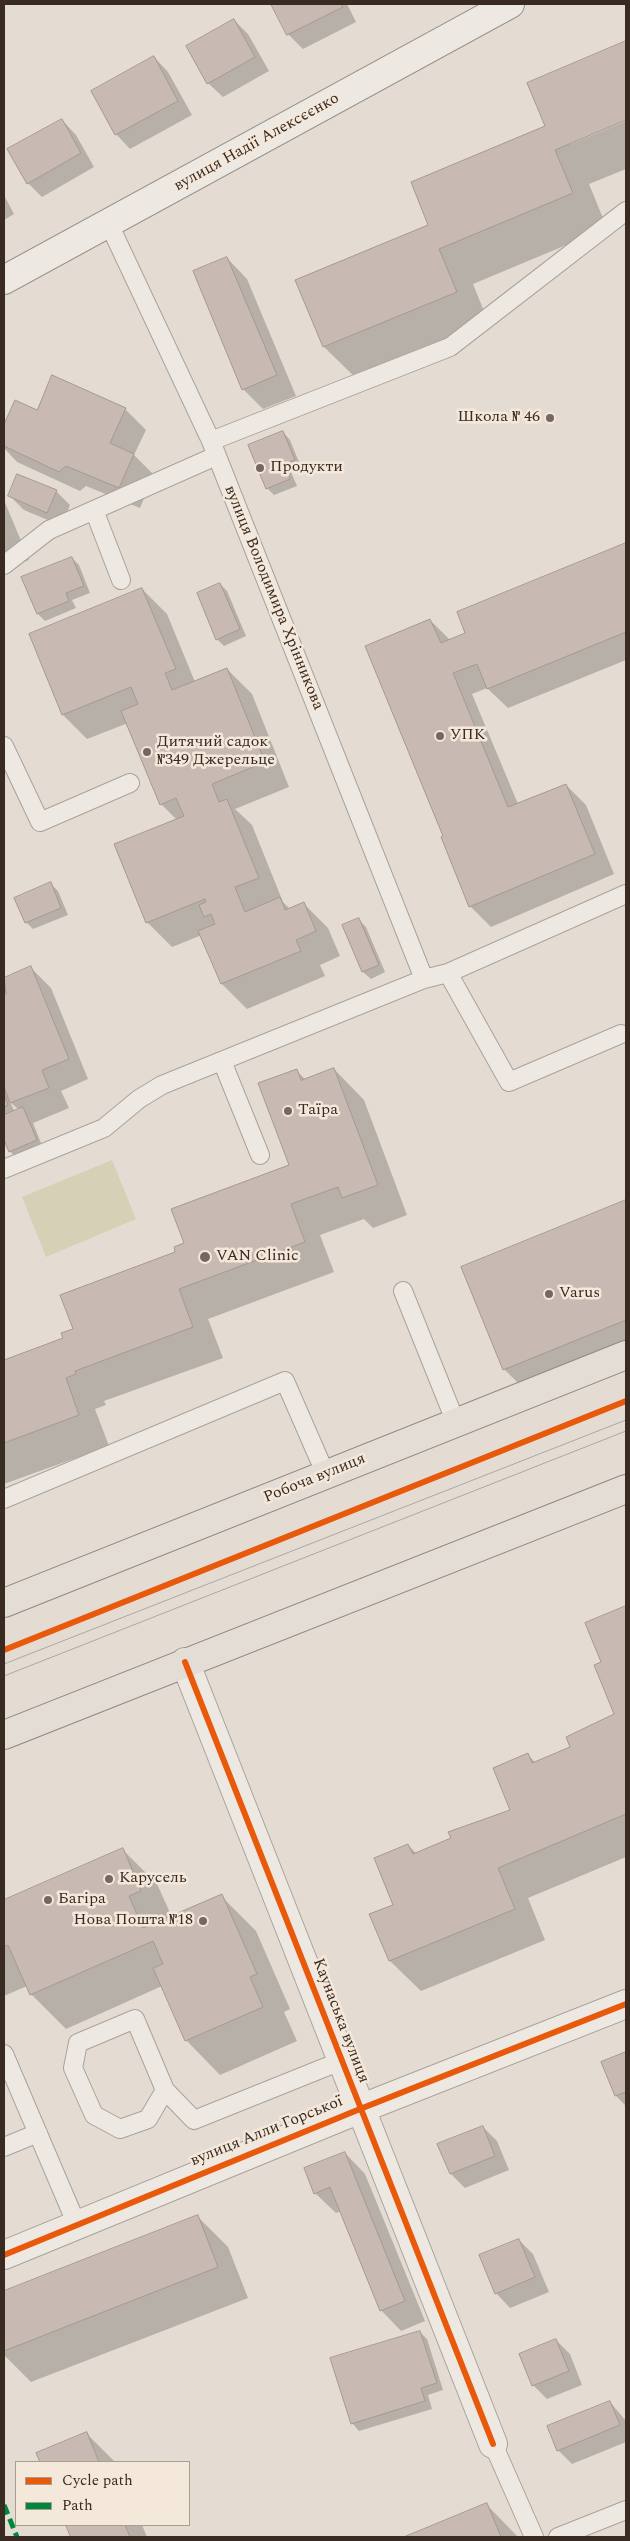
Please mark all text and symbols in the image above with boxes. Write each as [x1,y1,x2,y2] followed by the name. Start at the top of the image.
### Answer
[171,90,343,196] street label: вулиця Надії Алексєєнко
[457,408,540,428] place label: Школа № 46
[544,412,556,424] marker: Школа № 46
[270,458,343,478] place label: Продукти
[254,462,266,474] marker: Продукти
[219,483,327,713] street label: вулиця Володимира Хрінникова
[450,726,485,746] place label: УПК
[434,730,446,742] marker: УПК
[157,733,275,771] place label: Дитячий садок №349 Джерельце
[141,746,153,758] marker: Дитячий садок №349 Джерельце
[298,1101,338,1121] place label: Таїра
[282,1105,294,1117] marker: Таїра
[216,1247,299,1267] place label: VAN Clinic
[198,1250,212,1264] marker: VAN Clinic
[559,1284,600,1304] place label: Varus
[543,1288,555,1300] marker: Varus
[261,1450,369,1508] street label: Робоча вулиця
[119,1869,187,1889] place label: Карусель
[103,1873,115,1885] marker: Карусель
[58,1890,106,1910] place label: Багіра
[42,1894,54,1906] marker: Багіра
[73,1911,193,1931] place label: Нова Пошта №18
[197,1915,209,1927] marker: Нова Пошта №18
[307,1956,373,2086] street label: Каунаська вулиця
[188,2093,346,2171] street label: вулиця Алли Горської
[15,2461,190,2526] legend
[62,2469,133,2492] text: Cycle path
[62,2494,93,2517] text: Path

